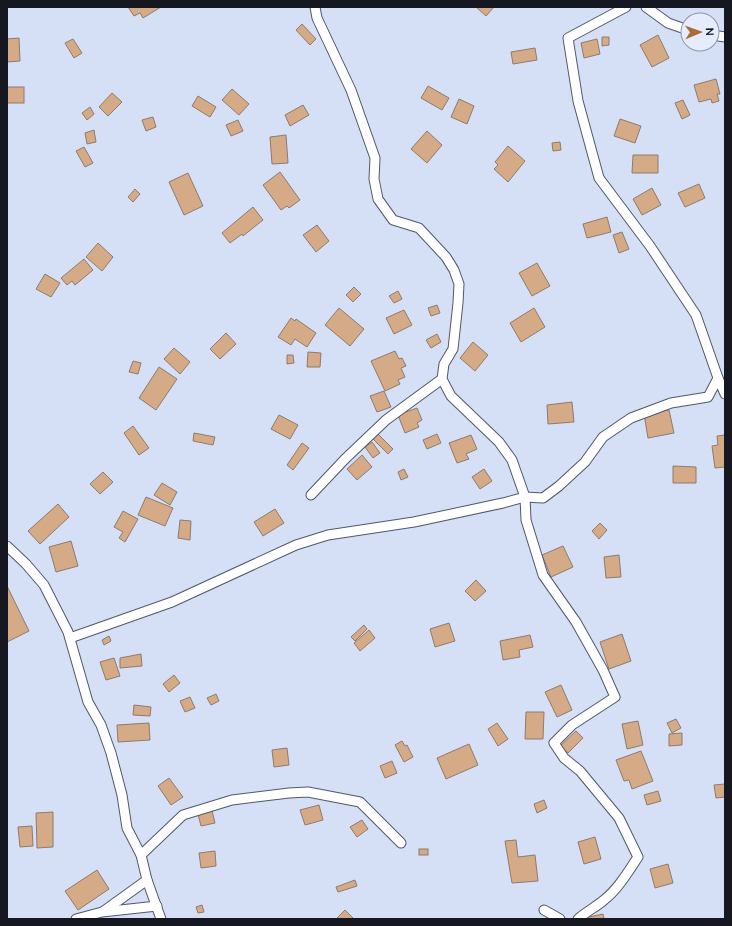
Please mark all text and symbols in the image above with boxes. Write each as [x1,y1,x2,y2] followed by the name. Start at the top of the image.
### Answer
[680,12,720,52] north arrow
[702,27,717,36] text: N

